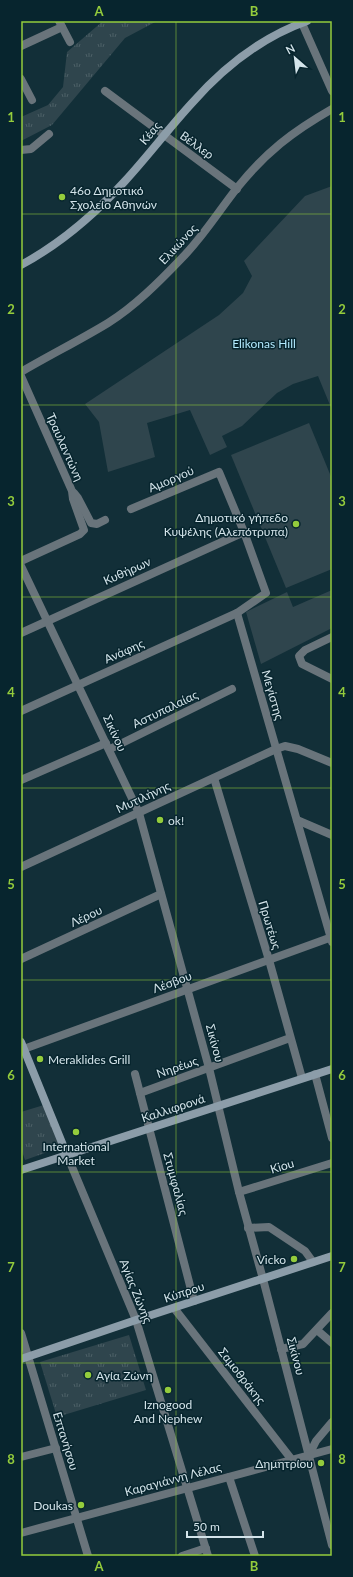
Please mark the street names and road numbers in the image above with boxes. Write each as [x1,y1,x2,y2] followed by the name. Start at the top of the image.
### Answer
[136,118,164,148] street label: Κέας
[177,128,217,162] street label: Βέλλερ
[155,220,201,267] street label: Ελικώνος
[43,411,87,483] street label: Τραυλαντώνη
[146,463,196,495] street label: Αμοργού
[101,554,153,588] street label: Κυθήρων
[102,635,147,666] street label: Ανάφης
[259,668,287,722] street label: Μεγίστης
[130,687,201,731] street label: Αστυπαλαίας
[100,712,130,754] street label: Σικίνου
[113,778,173,816] street label: Μυτιλήνης
[255,899,285,952] street label: Πρωτέως
[68,902,104,930] street label: Λέρου
[150,968,194,996] street label: Λέσβου
[203,1022,227,1064] street label: Σικίνου
[154,1053,200,1081] street label: Νηρέως
[139,1090,208,1125] street label: Καλλιφρονά
[160,1151,192,1218] street label: Στυμφαλίας
[268,1155,296,1177] street label: Kiou
[116,1257,156,1326] street label: Αγίας Ζώνης
[162,1278,206,1306] street label: Κύπρου
[284,1335,308,1377] street label: Σικίνου
[215,1345,269,1408] street label: Σαμοθράκης
[50,1410,82,1472] street label: Επτανήσου
[123,1459,223,1499] street label: Καραγιάννη Λέλας

